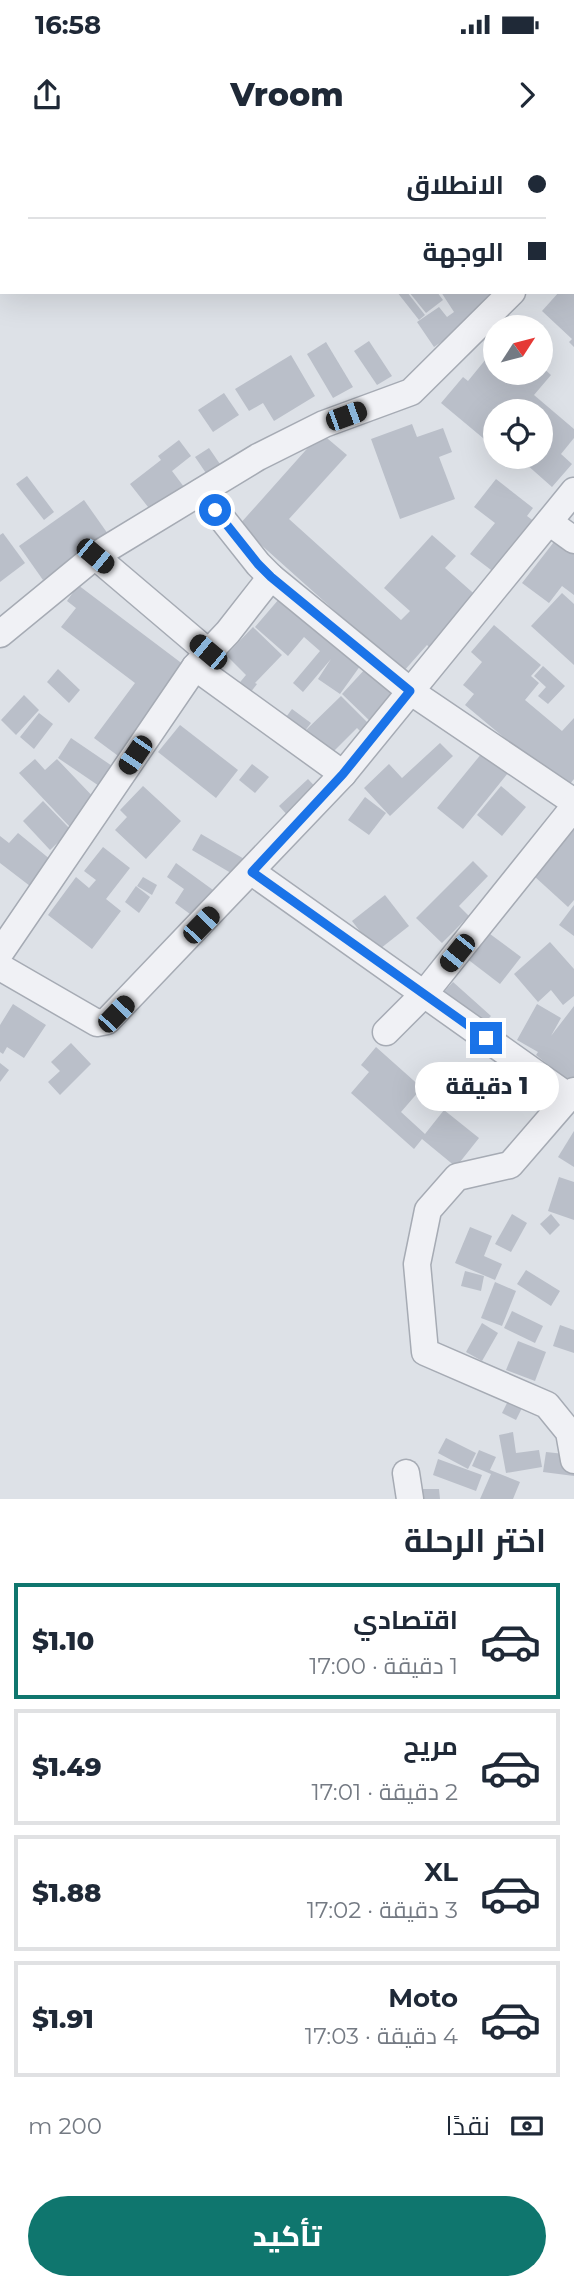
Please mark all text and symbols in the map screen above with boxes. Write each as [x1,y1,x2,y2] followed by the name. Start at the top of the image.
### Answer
[35,9,101,41] text: 16:58
[230,75,344,114] text: Vroom
[28,76,66,114] icon: share
[508,76,546,114] icon: forward
[406,169,504,201] text: الانطلاق
[423,236,504,268] text: الوجهة
[483,315,553,385] north arrow
[483,315,553,469] map controls
[323,399,370,433] car
[483,399,553,469] button: locate
[199,494,231,526] route start
[73,534,118,578] car
[186,630,231,674] car
[115,732,156,778] car
[179,903,224,947] car
[436,930,479,976] car
[94,992,139,1036] car
[470,1022,502,1054] route end
[414,1062,558,1112] callout: 1 دقيقة
[446,1072,528,1100] text: 1 دقيقة
[404,1521,546,1560] text: اختر الرحلة
[353,1604,458,1636] text: اقتصادي
[479,1610,542,1673] icon: car
[32,1625,94,1657] text: $1.10
[309,1652,458,1680] text: 1 دقيقة · 17:00
[403,1730,458,1762] text: مريح
[479,1736,542,1799] icon: car
[32,1751,102,1783] text: $1.49
[311,1778,458,1806] text: 2 دقيقة · 17:01
[424,1856,458,1888] text: XL
[479,1862,542,1925] icon: car
[32,1877,102,1909] text: $1.88
[307,1896,458,1924] text: 3 دقيقة · 17:02
[388,1982,458,2014] text: Moto
[479,1988,542,2051] icon: car
[32,2003,94,2035] text: $1.91
[305,2022,458,2050] text: 4 دقيقة · 17:03
[508,2107,546,2145] icon: cash
[446,2110,490,2142] text: نقدًا
[28,2112,102,2140] text: 200 m
[28,2196,546,2276] button: تأكيد

